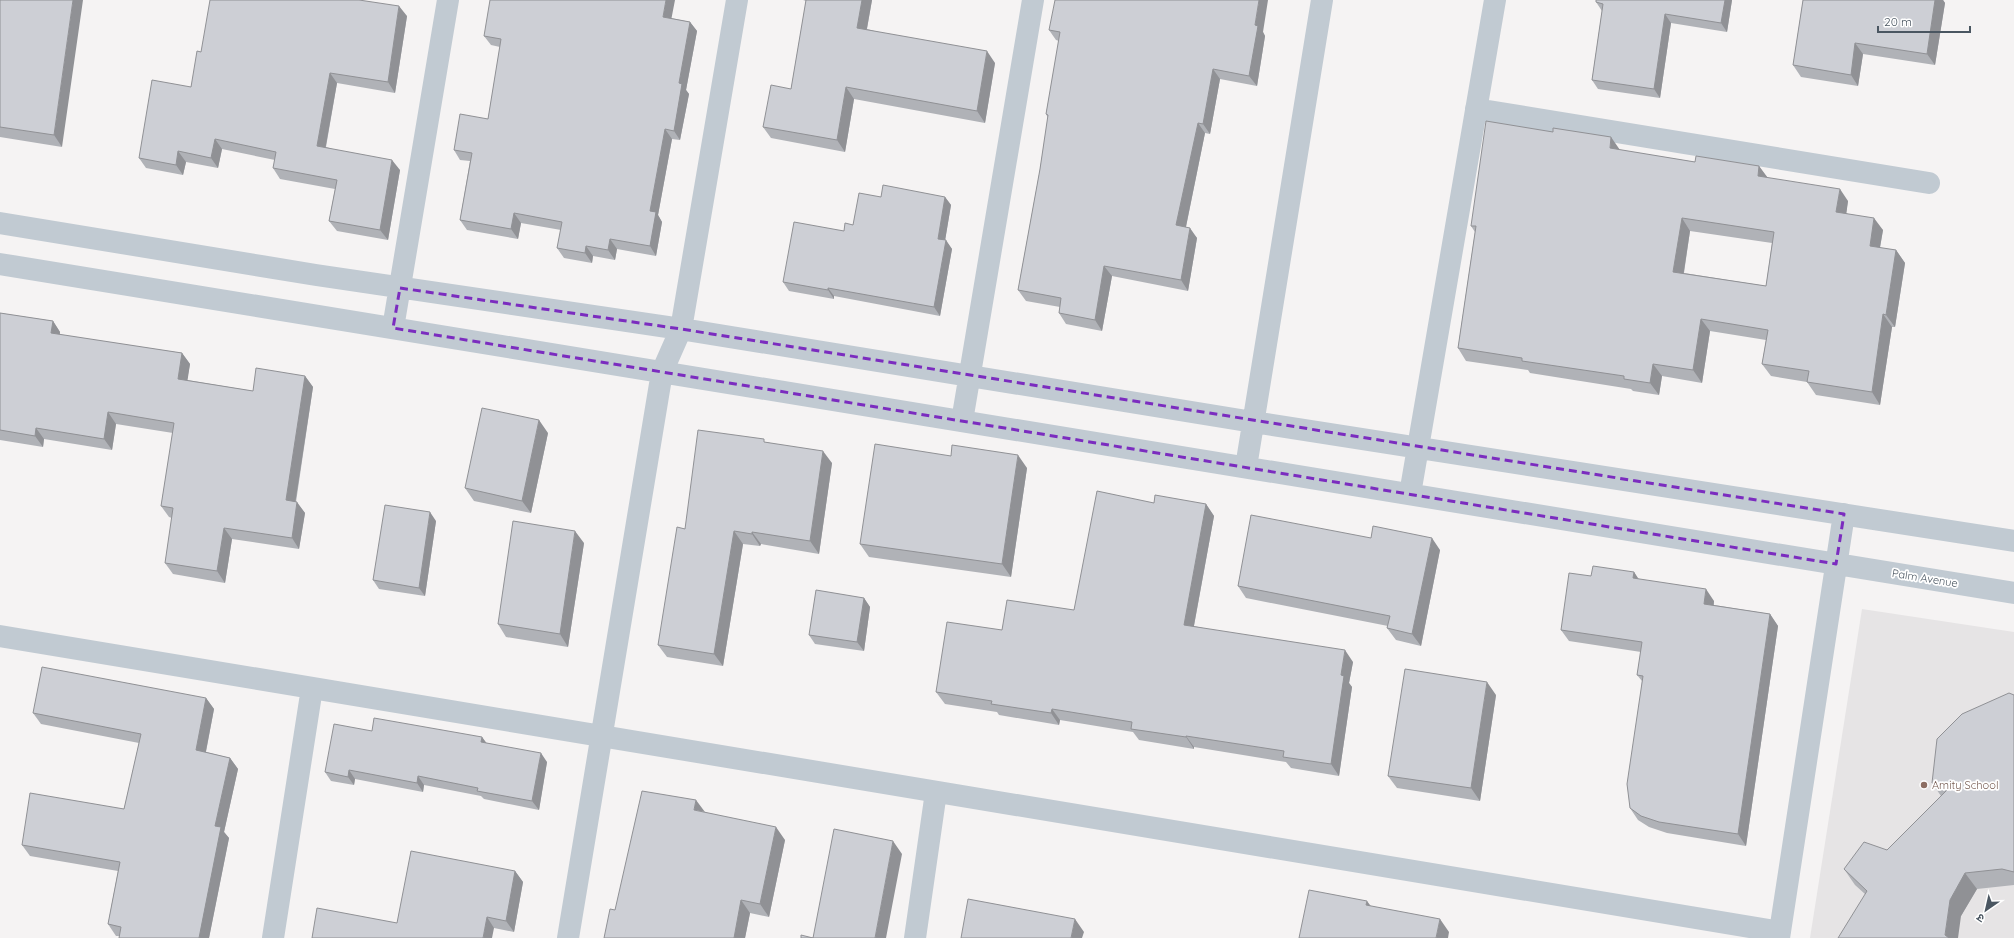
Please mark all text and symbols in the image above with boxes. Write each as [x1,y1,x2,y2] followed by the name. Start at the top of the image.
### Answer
[1878,8,1970,34] scale bar
[1884,14,1912,29] text: 20 m
[1891,566,1959,590] street label: Palm Avenue
[1932,778,1998,792] place label: Amity School
[1919,780,1929,790] marker: Amity School
[1966,890,2006,930] north arrow
[1973,910,1987,926] text: उ

